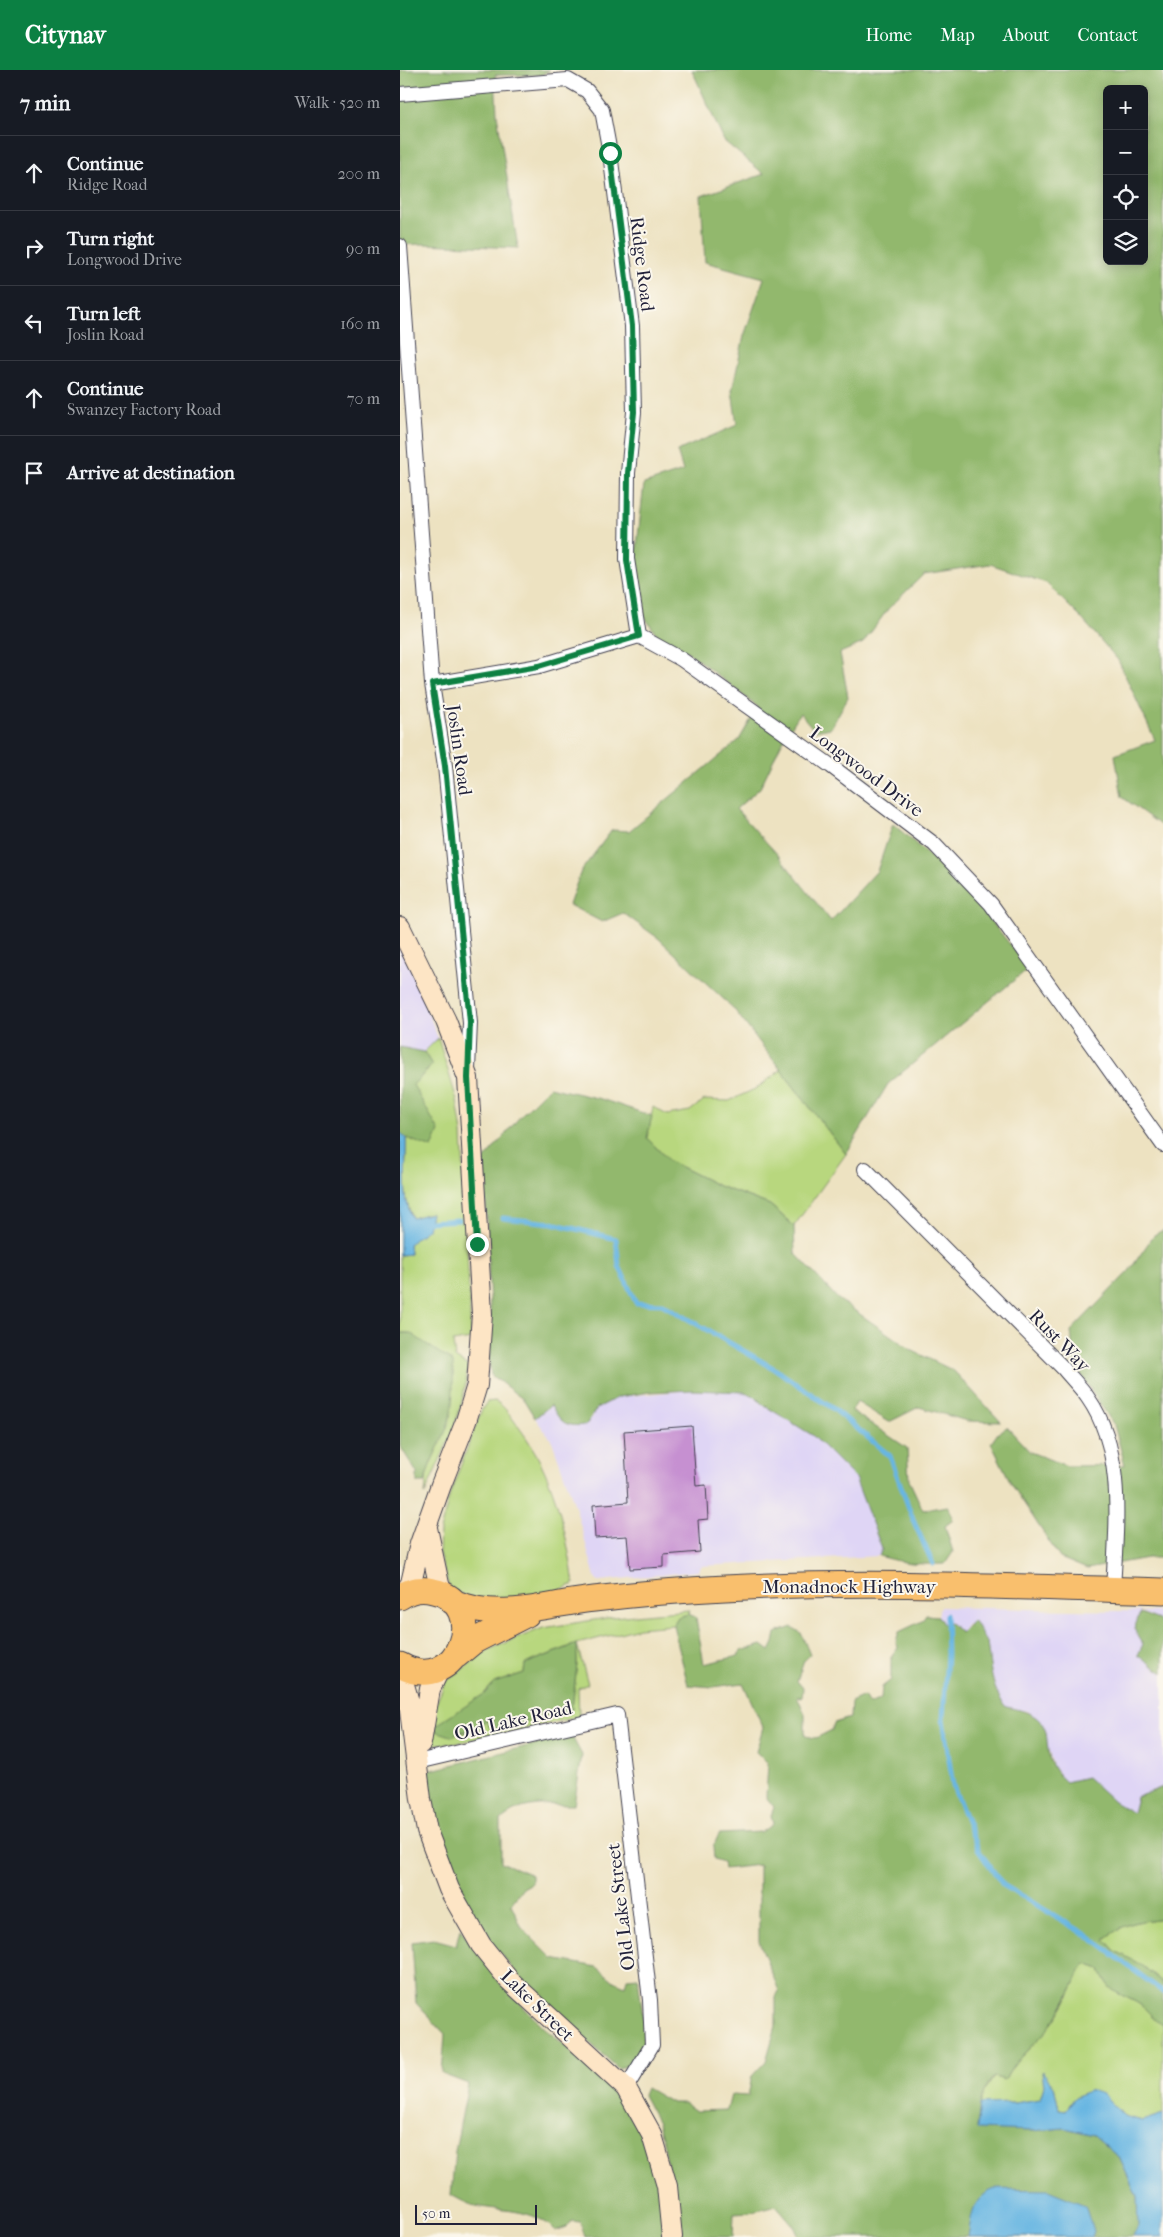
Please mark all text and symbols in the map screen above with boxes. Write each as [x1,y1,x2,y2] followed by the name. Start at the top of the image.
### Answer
[25,21,106,49] text: Citynav
[865,25,912,46] text: Home
[940,25,975,46] text: Map
[1003,25,1049,46] text: About
[1077,25,1138,46] text: Contact
[1103,85,1148,265] map controls
[1103,85,1148,130] button: +
[20,91,71,115] text: 7 min
[295,93,380,112] text: Walk · 520 m
[1103,130,1148,175] button: −
[599,142,622,165] route start
[67,153,143,175] text: Continue
[20,159,48,187] icon: ahead
[337,164,380,183] text: 200 m
[67,175,147,194] text: Ridge Road
[1103,175,1148,220] button: locate
[625,215,659,314] street label: Ridge Road
[1103,220,1148,265] button: layers
[67,228,154,250] text: Turn right
[20,234,48,262] icon: right
[346,239,380,258] text: 90 m
[67,250,182,269] text: Longwood Drive
[67,303,141,325] text: Turn left
[20,309,48,337] icon: left
[340,314,380,333] text: 160 m
[67,325,144,344] text: Joslin Road
[67,378,143,400] text: Continue
[20,384,48,412] icon: ahead
[347,389,380,408] text: 70 m
[67,400,221,419] text: Swanzey Factory Road
[20,459,48,487] icon: arrive
[67,462,235,484] text: Arrive at destination
[441,701,476,798] street label: Joslin Road
[805,722,928,822] street label: Longwood Drive
[466,1233,489,1256] route end
[1024,1305,1095,1377] street label: Rust Way
[762,1576,936,1598] street label: Monadnock Highway
[452,1697,575,1745] street label: Old Lake Road
[602,1842,640,1972] street label: Old Lake Street
[496,1965,579,2046] street label: Lake Street
[415,2202,538,2225] scale bar
[422,2205,450,2222] text: 50 m

